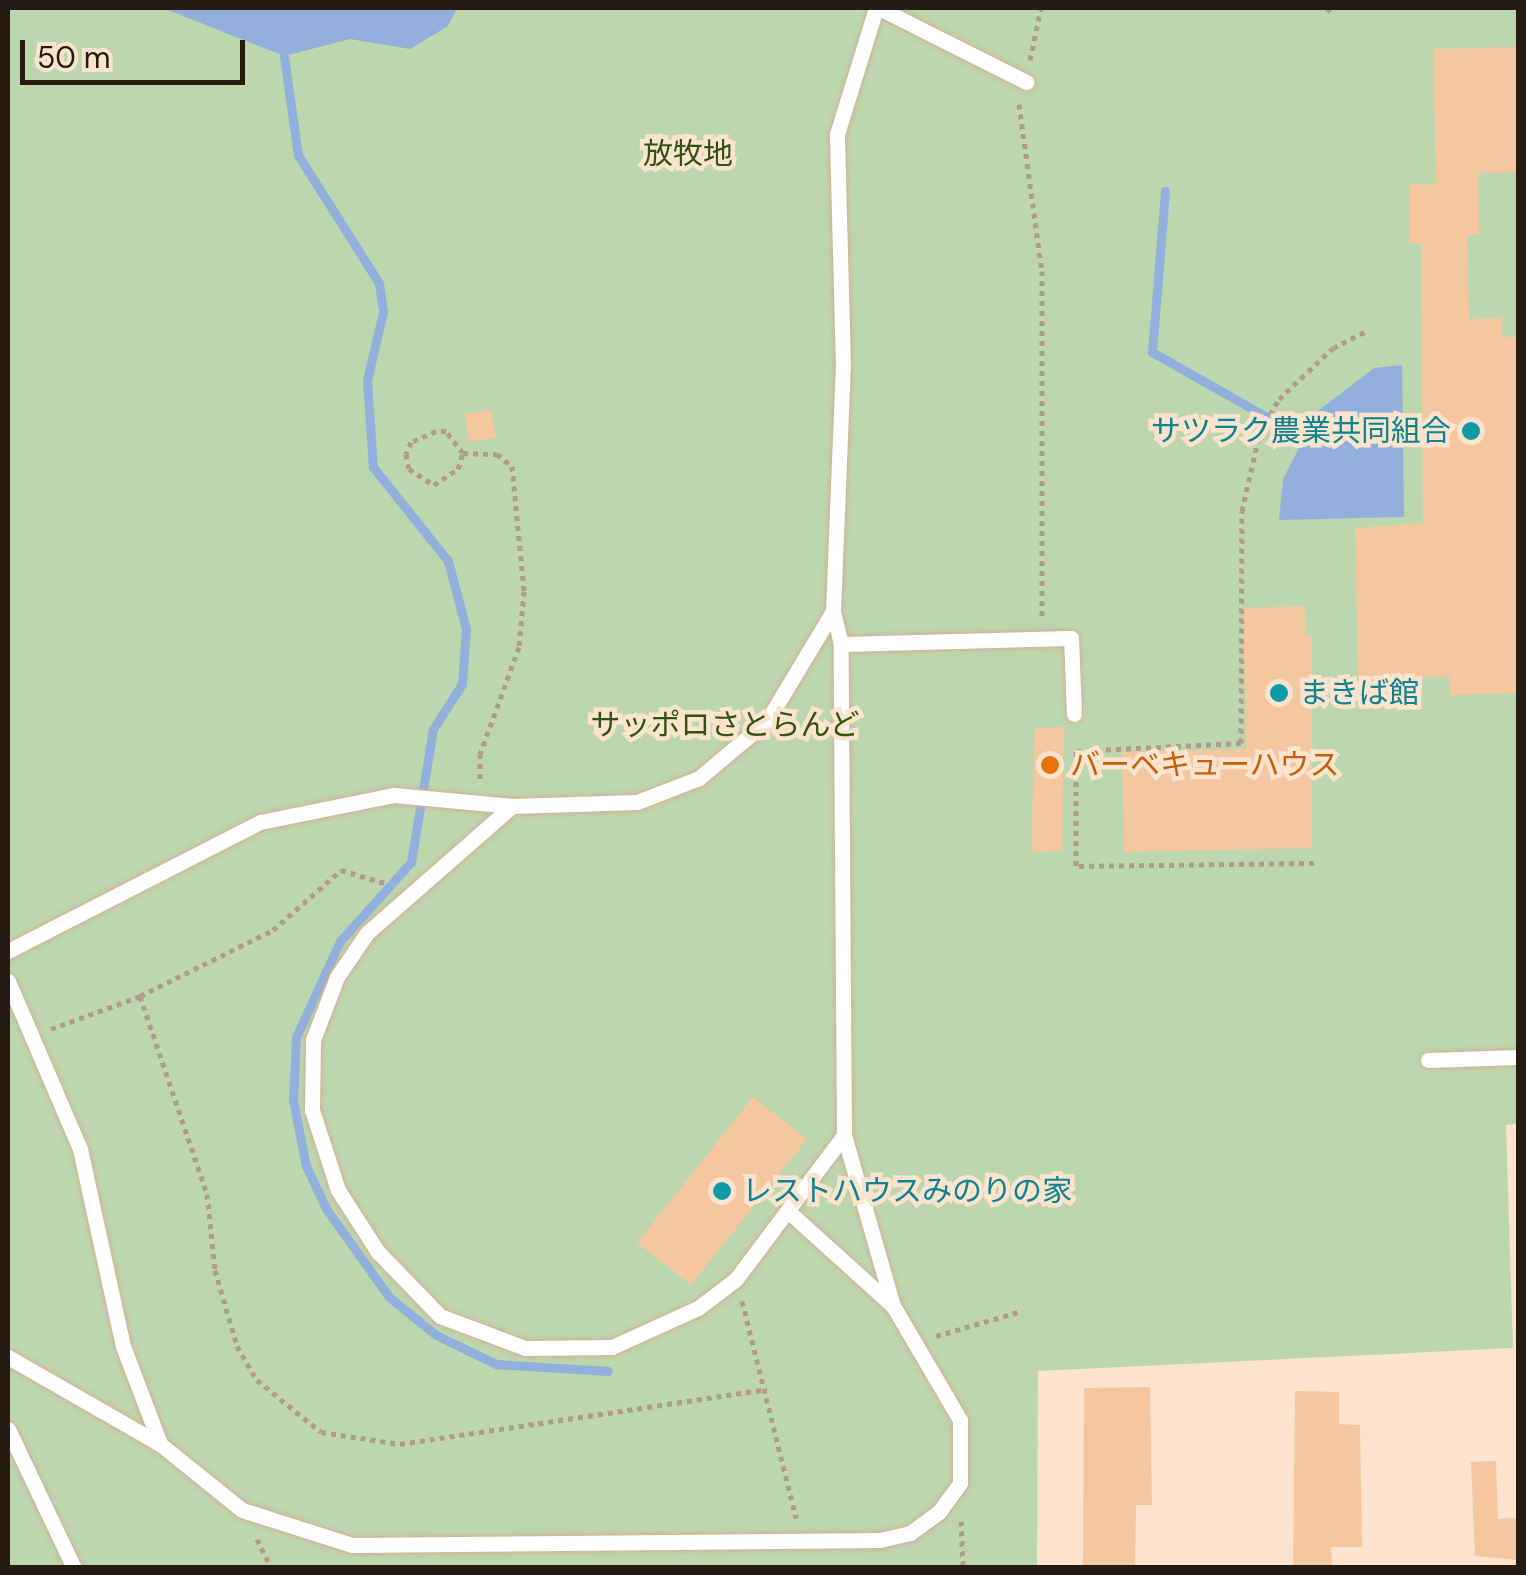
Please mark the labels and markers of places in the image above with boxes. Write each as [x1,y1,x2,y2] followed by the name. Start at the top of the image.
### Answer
[1151,413,1451,449] place label: サツラク農業共同組合
[1460,420,1482,442] marker: サツラク農業共同組合
[1299,675,1419,711] place label: まきば館
[1268,682,1290,704] marker: まきば館
[1070,747,1340,783] place label: バーベキューハウス
[1039,754,1061,776] marker: バーベキューハウス
[742,1173,1072,1209] place label: レストハウスみのりの家
[711,1180,733,1202] marker: レストハウスみのりの家

